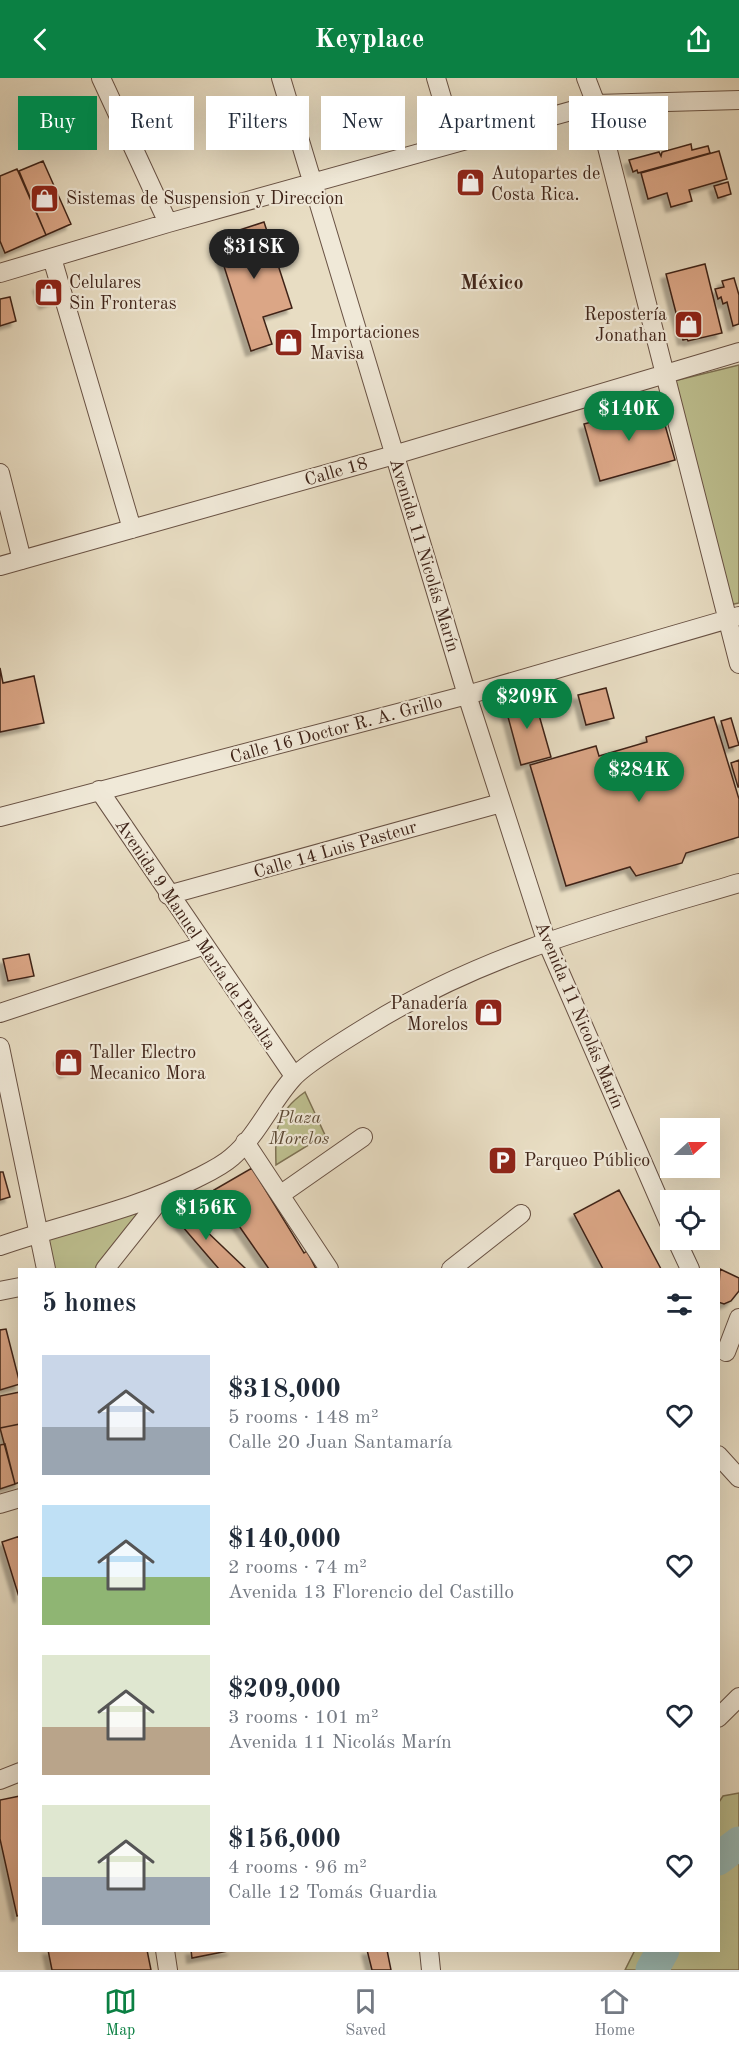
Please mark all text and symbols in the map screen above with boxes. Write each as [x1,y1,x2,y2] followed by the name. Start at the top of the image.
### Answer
[24,23,57,56] icon: back
[682,23,715,56] icon: share
[315,26,424,53] text: Keyplace
[18,96,97,150] chip: Buy
[109,96,194,150] chip: Rent
[206,96,309,150] chip: Filters
[321,96,405,150] chip: New
[417,96,557,150] chip: Apartment
[569,96,668,150] chip: House
[491,165,600,204] place label: Autopartes de Costa Rica.
[454,167,486,199] shop icon: Autopartes de Costa Rica.
[29,182,61,214] shop icon: Sistemas de Suspension y Direccion
[66,190,344,208] place label: Sistemas de Suspension y Direccion
[212,229,296,280] pin: $318K
[223,238,285,258] text: $318K
[69,274,177,313] place label: Celulares Sin Fronteras
[461,274,524,294] district label: México
[32,276,64,308] shop icon: Celulares Sin Fronteras
[584,306,667,345] place label: Repostería Jonathan
[672,308,704,340] shop icon: Repostería Jonathan
[310,324,420,363] place label: Importaciones Mavisa
[273,326,305,358] shop icon: Importaciones Mavisa
[587,391,671,442] pin: $140K
[598,400,660,420] text: $140K
[303,454,370,490] street label: Calle 18
[386,456,462,654] street label: Avenida 11 Nicolás Marín
[485,679,569,730] pin: $209K
[496,688,558,708] text: $209K
[228,693,444,767] street label: Calle 16 Doctor R. A. Grillo
[597,752,681,803] pin: $284K
[608,761,670,781] text: $284K
[111,816,279,1053] street label: Avenida 9 Manuel María de Peralta
[252,818,420,882] street label: Calle 14 Luis Pasteur
[531,919,627,1112] street label: Avenida 11 Nicolás Marín
[390,995,468,1034] place label: Panadería Morelos
[473,997,505,1029] shop icon: Panadería Morelos
[89,1044,206,1083] place label: Taller Electro Mecanico Mora
[52,1046,84,1078] shop icon: Taller Electro Mecanico Mora
[268,1109,330,1148] park label: Plaza Morelos
[660,1118,720,1178] north arrow
[660,1118,720,1250] map controls
[487,1144,519,1176] parking icon: Parqueo Público
[524,1152,650,1170] place label: Parqueo Público
[164,1190,248,1241] pin: $156K
[660,1190,720,1250] button: locate
[175,1199,237,1219] text: $156K
[663,1288,696,1321] icon: filters
[42,1291,136,1317] text: 5 homes
[228,1377,341,1403] text: $318,000
[90,1379,162,1451] icon: home
[663,1399,696,1432] icon: heart
[228,1408,378,1428] text: 5 rooms · 148 m²
[228,1433,453,1453] text: Calle 20 Juan Santamaría
[228,1527,341,1553] text: $140,000
[90,1529,162,1601] icon: home
[663,1549,696,1582] icon: heart
[228,1558,367,1578] text: 2 rooms · 74 m²
[228,1583,514,1603] text: Avenida 13 Florencio del Castillo
[228,1677,341,1703] text: $209,000
[90,1679,162,1751] icon: home
[663,1699,696,1732] icon: heart
[228,1708,378,1728] text: 3 rooms · 101 m²
[228,1733,452,1753] text: Avenida 11 Nicolás Marín
[228,1827,341,1853] text: $156,000
[90,1829,162,1901] icon: home
[663,1849,696,1882] icon: heart
[228,1858,367,1878] text: 4 rooms · 96 m²
[228,1883,437,1903] text: Calle 12 Tomás Guardia
[104,1985,137,2041] tab: Map
[345,1985,386,2041] tab: Saved
[594,1985,635,2041] tab: Home

